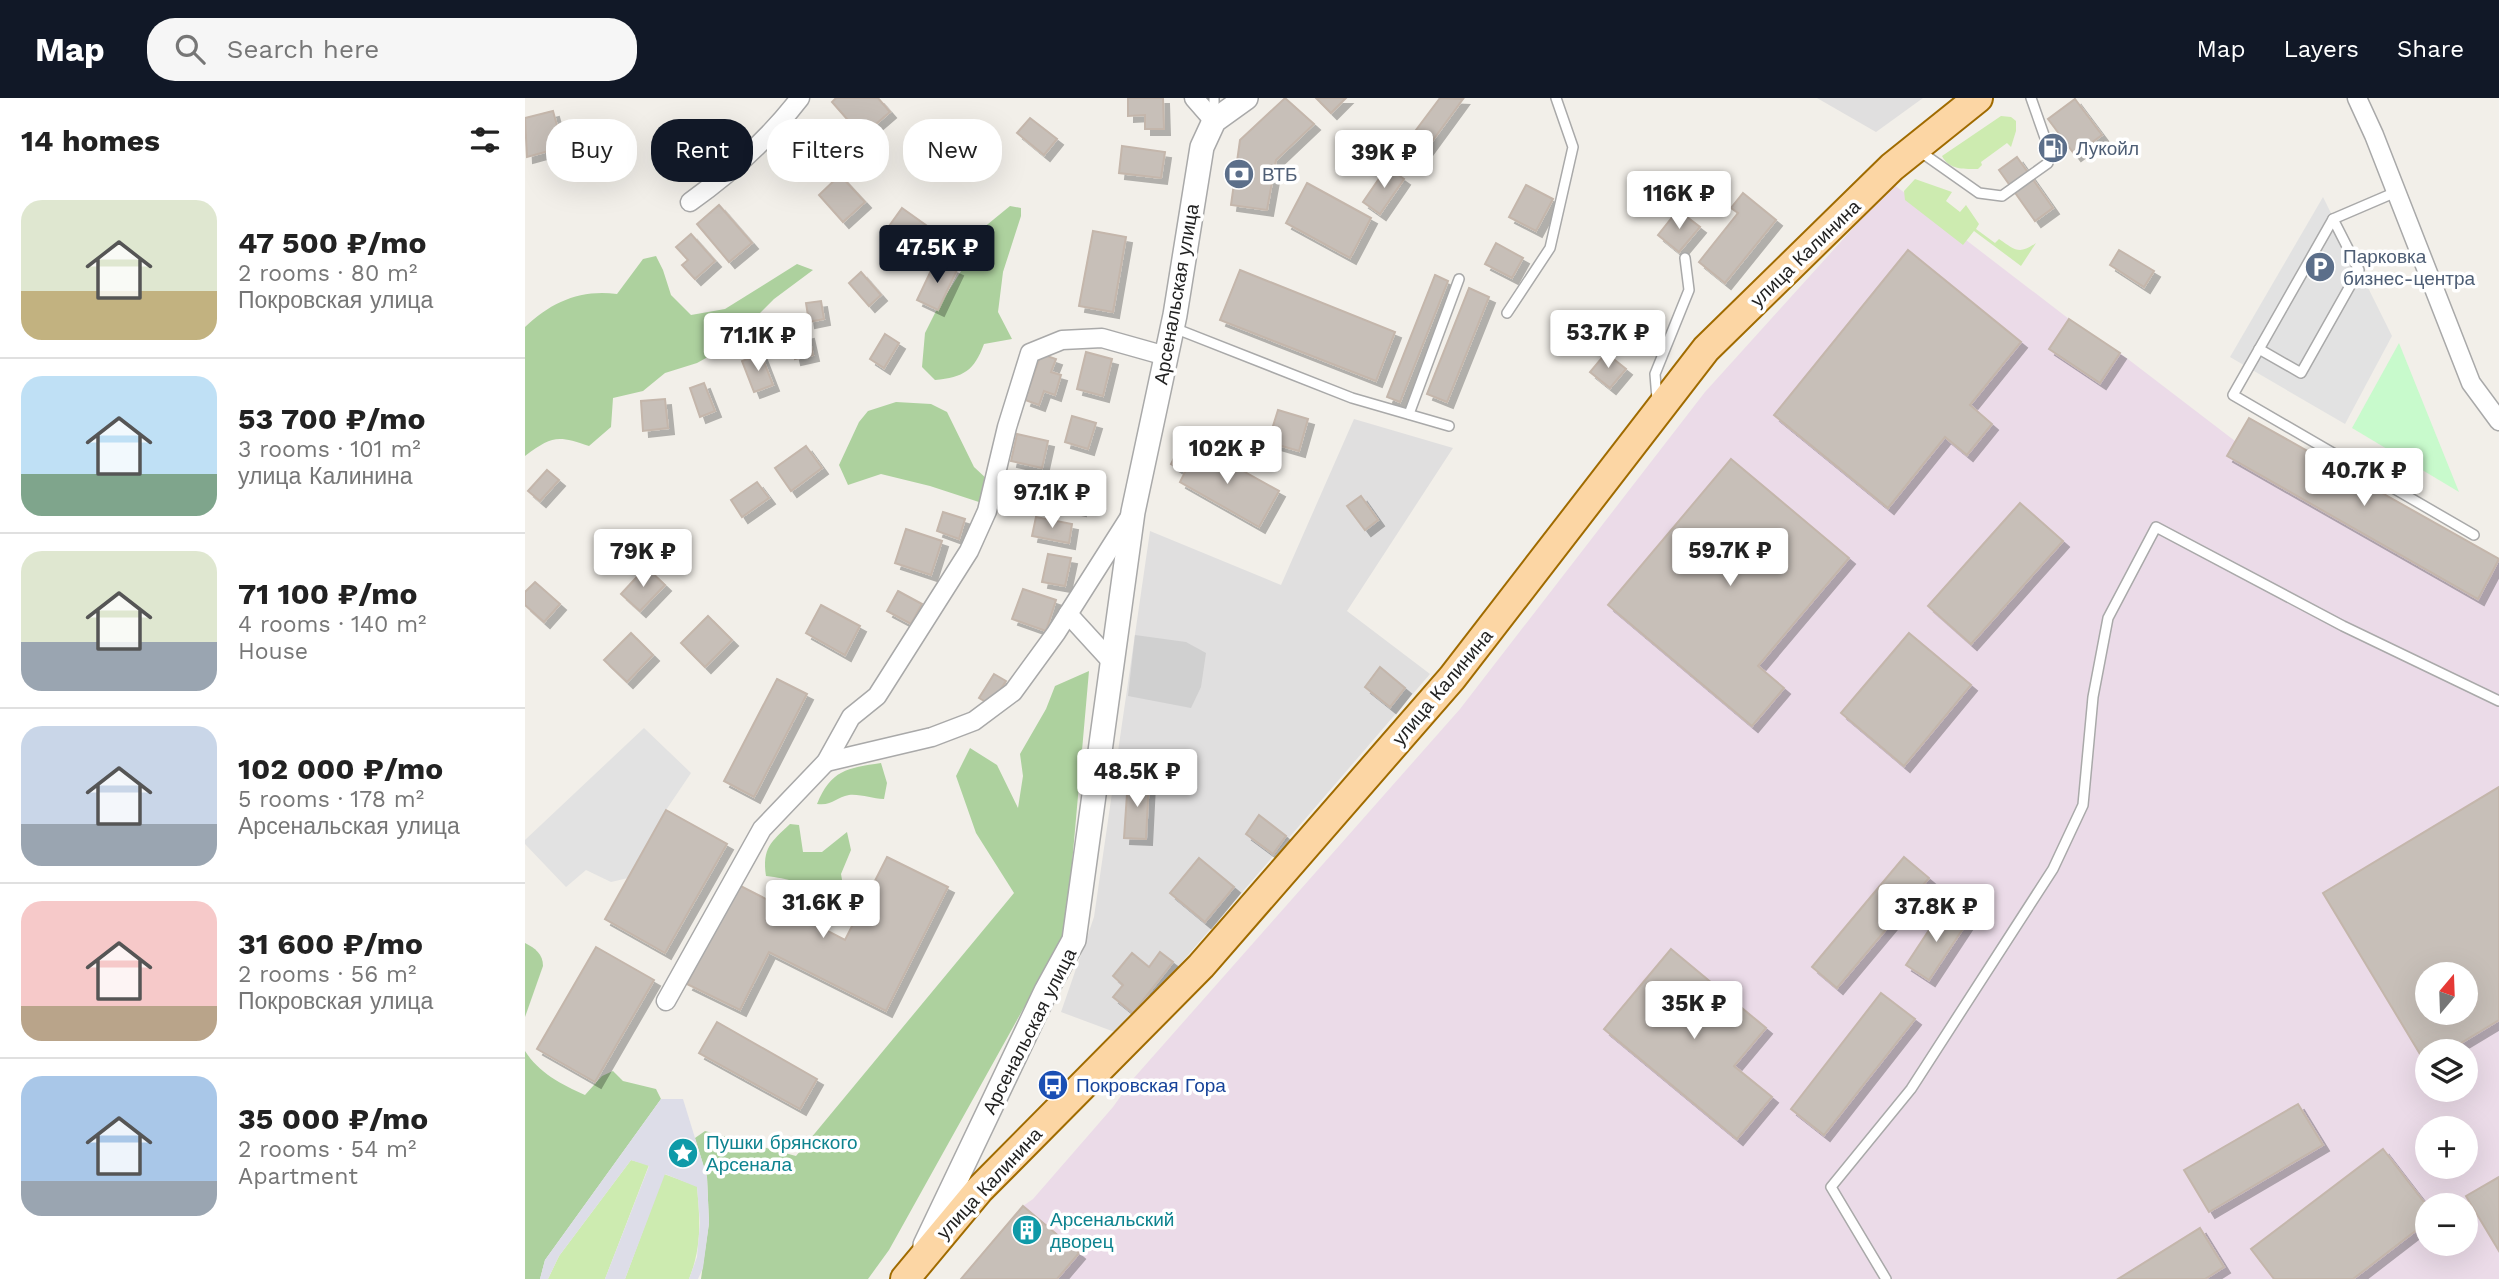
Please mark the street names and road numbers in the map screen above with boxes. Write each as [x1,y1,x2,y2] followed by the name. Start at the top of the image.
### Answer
[1745,195,1866,312] street label: улица Калинина
[1149,201,1204,386] street label: Арсенальская улица
[1387,624,1498,750] street label: улица Калинина
[978,944,1081,1118] street label: Арсенальская улица
[932,1122,1047,1244] street label: улица Калинина

